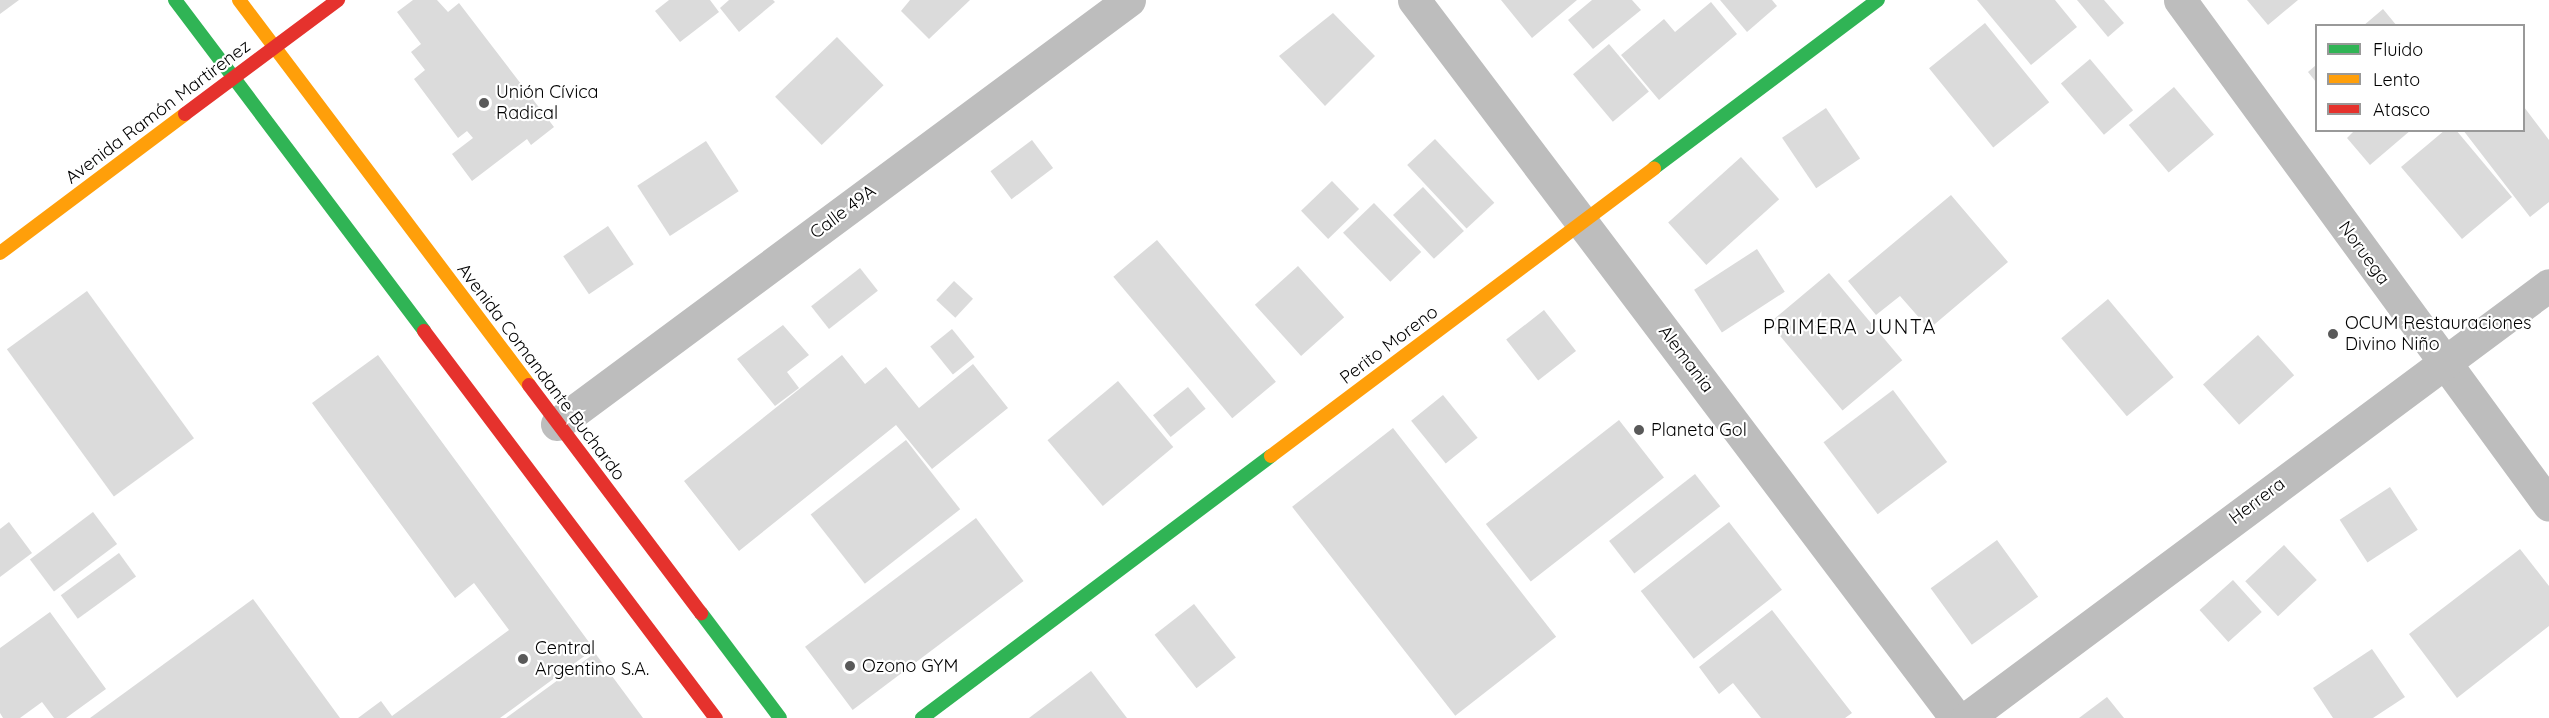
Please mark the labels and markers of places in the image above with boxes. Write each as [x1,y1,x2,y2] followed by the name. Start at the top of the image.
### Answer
[496,82,598,124] place label: Unión Cívica Radical
[477,96,491,110] marker: Unión Cívica Radical
[2345,313,2532,356] place label: OCUM Restauraciones Divino Niño
[2326,327,2340,341] marker: OCUM Restauraciones Divino Niño
[1651,419,1747,441] place label: Planeta Gol
[1632,423,1646,437] marker: Planeta Gol
[535,638,649,680] place label: Central Argentino S.A.
[516,652,530,666] marker: Central Argentino S.A.
[862,655,958,677] place label: Ozono GYM
[843,659,857,673] marker: Ozono GYM

